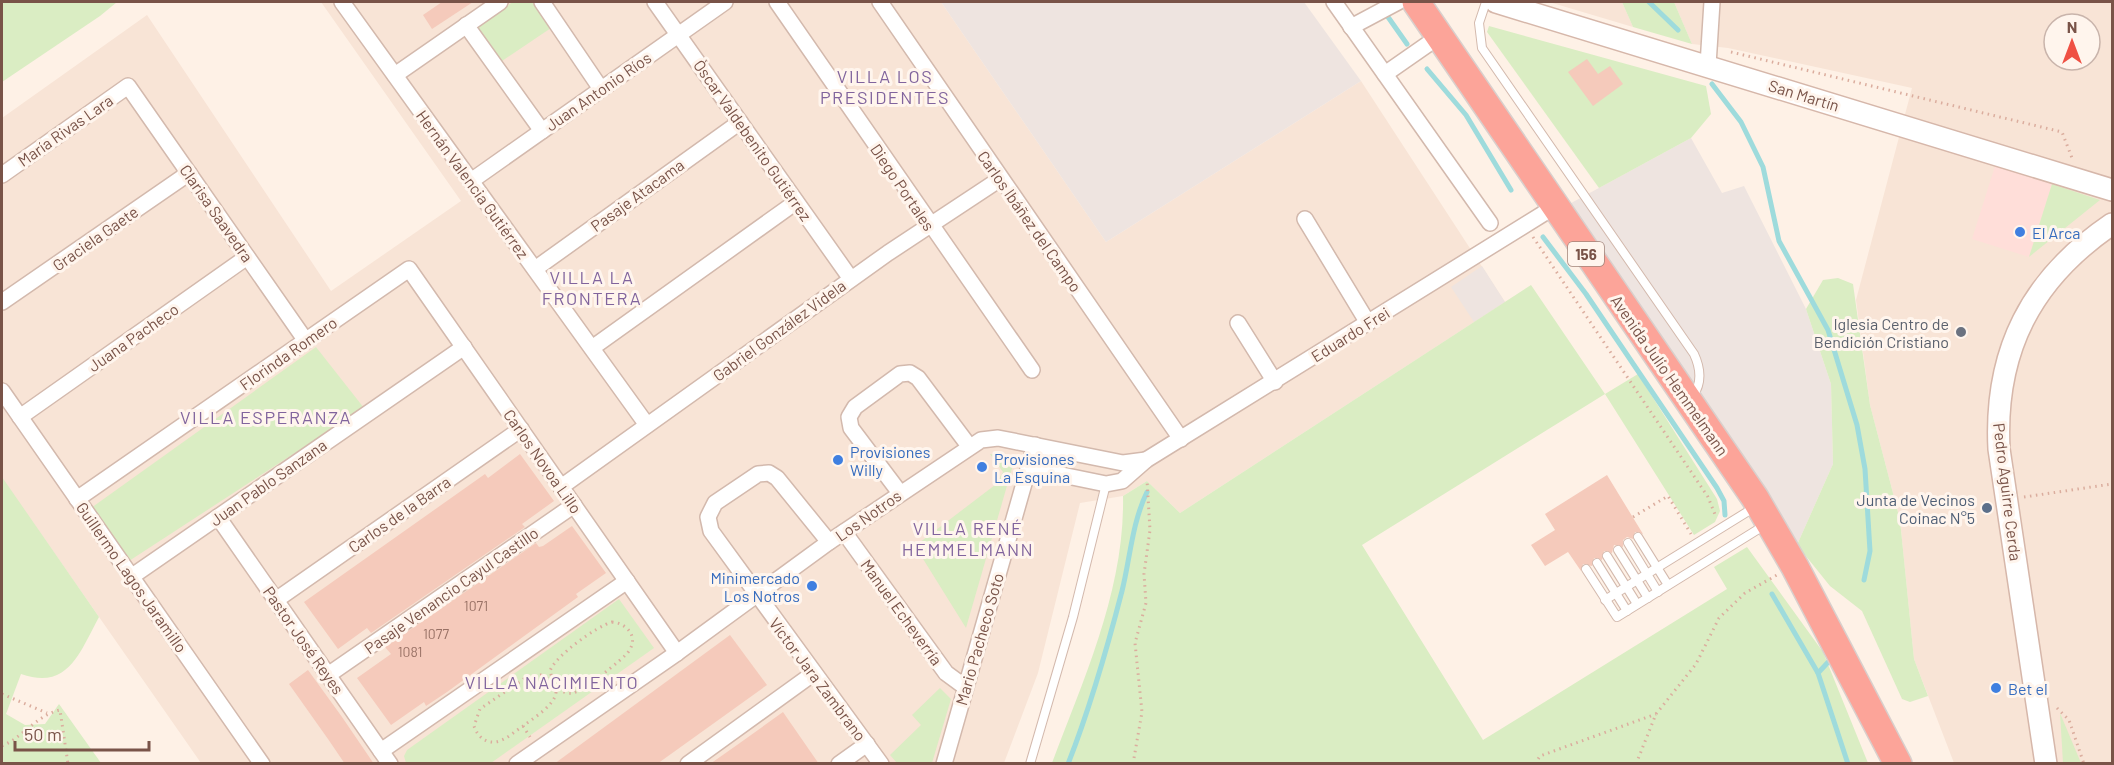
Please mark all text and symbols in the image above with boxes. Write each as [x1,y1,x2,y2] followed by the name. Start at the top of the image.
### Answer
[2042,12,2102,72] north arrow
[2067,17,2077,36] text: N
[541,47,655,135] street label: Juan Antonio Ríos
[690,56,816,224] street label: Òscar Valdebenito Gutiérrez
[820,65,950,108] district label: VILLA LOS PRESIDENTES
[1766,75,1842,115] street label: San Martín
[14,90,116,170] street label: María Rivas Lara
[413,106,533,262] street label: Hernán Valencia Gutiérrez
[867,140,939,234] street label: Diego Portales
[974,147,1086,295] street label: Carlos Ibáñez del Campo
[587,155,687,235] street label: Pasaje Atacama
[176,161,258,265] street label: Clarisa Saavedra
[49,201,141,275] street label: Graciela Gaete
[2032,223,2081,242] place label: El Arca
[2013,225,2027,239] marker: El Arca
[1568,242,1604,266] road number: 156
[542,266,642,309] district label: VILLA LA FRONTERA
[709,275,849,385] street label: Gabriel González Videla
[1607,291,1733,459] street label: Avenida Julio Hemmelmann
[84,299,182,375] street label: Juana Pacheco
[1307,302,1393,366] street label: Eduardo Frei
[236,312,340,394] street label: Florinda Romero
[1814,314,1949,351] place label: Iglesia Centro de Bendición Cristiano
[1954,325,1968,339] marker: Iglesia Centro de Bendición Cristiano
[500,405,586,517] street label: Carlos Novoa Lillo
[180,406,352,428] district label: VILLA ESPERANZA
[1990,422,2026,562] street label: Pedro Aguirre Cerda
[206,435,330,529] street label: Juan Pablo Sanzana
[850,442,930,479] place label: Provisiones Willy
[994,449,1074,486] place label: Provisiones La Esquina
[831,453,845,467] marker: Provisiones Willy
[975,460,989,474] marker: Provisiones La Esquina
[344,472,454,556] street label: Carlos de la Barra
[831,485,905,545] street label: Los Notros
[1856,490,1975,527] place label: Junta de Vecinos Coinac N°5
[73,498,191,656] street label: Guillermo Lagos Jaramillo
[1980,501,1994,515] marker: Junta de Vecinos Coinac N°5
[902,517,1034,560] district label: VILLA RENÉ HEMMELMANN
[360,523,542,657] street label: Pasaje Venancio Cayul Castillo
[857,555,947,669] street label: Manuel Echeverría
[710,568,800,605] place label: Minimercado Los Notros
[951,571,1007,707] street label: Mario Pacheco Soto
[805,579,819,593] marker: Minimercado Los Notros
[260,582,348,698] street label: Pastor José Reyes
[464,597,488,614] house number: 1071
[766,614,870,744] street label: Víctor Jara Zambrano
[423,625,449,642] house number: 1077
[398,643,422,660] house number: 1081
[465,671,639,693] district label: VILLA NACIMIENTO
[2008,679,2048,698] place label: Bet el
[1989,681,2003,695] marker: Bet el
[15,714,148,752] scale bar
[24,723,62,745] text: 50 m

